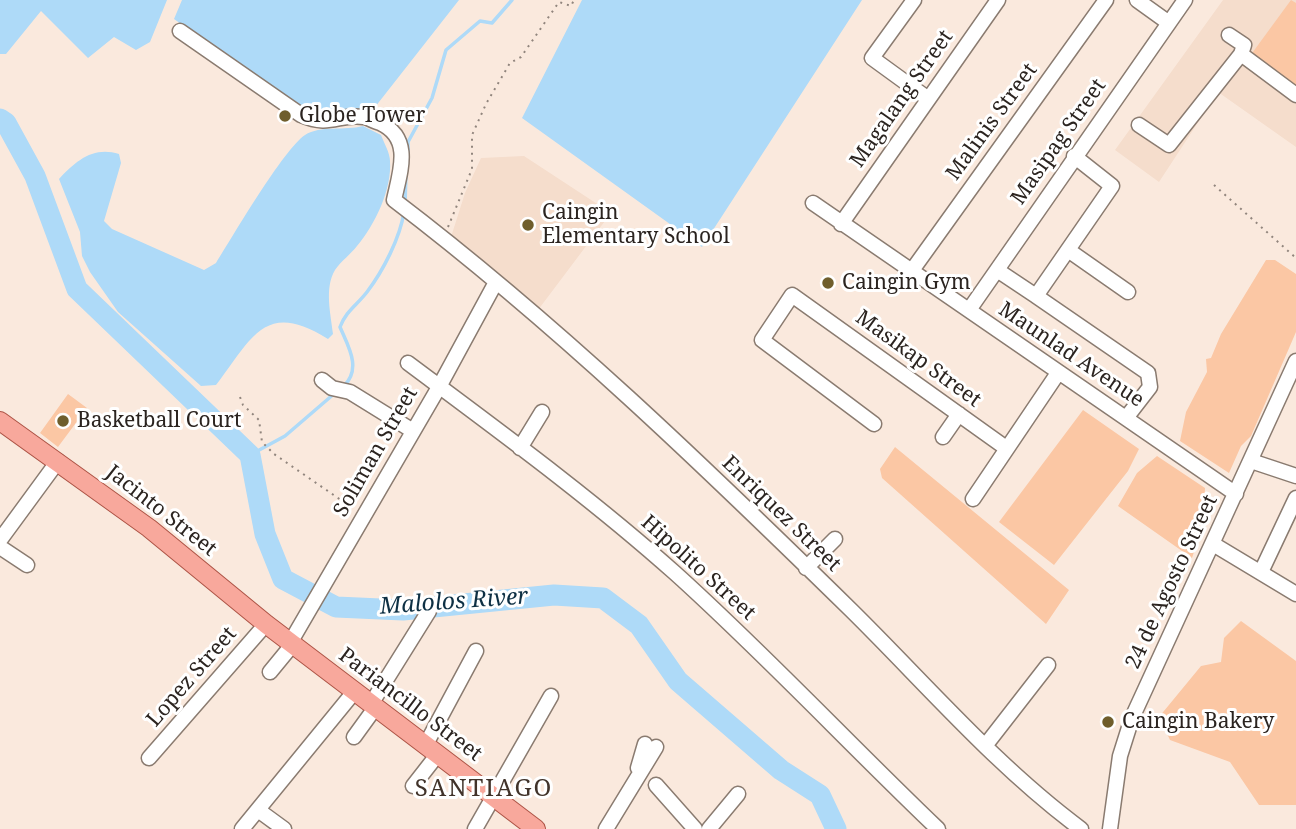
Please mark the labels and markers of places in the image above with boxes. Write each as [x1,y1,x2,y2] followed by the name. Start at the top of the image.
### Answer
[299,103,425,129] place label: Globe Tower
[277,108,293,124] marker: Globe Tower
[542,200,730,250] place label: Caingin Elementary School
[520,217,536,233] marker: Caingin Elementary School
[842,270,971,296] place label: Caingin Gym
[820,275,836,291] marker: Caingin Gym
[77,408,241,434] place label: Basketball Court
[55,413,71,429] marker: Basketball Court
[1122,709,1274,735] place label: Caingin Bakery
[1100,714,1116,730] marker: Caingin Bakery

